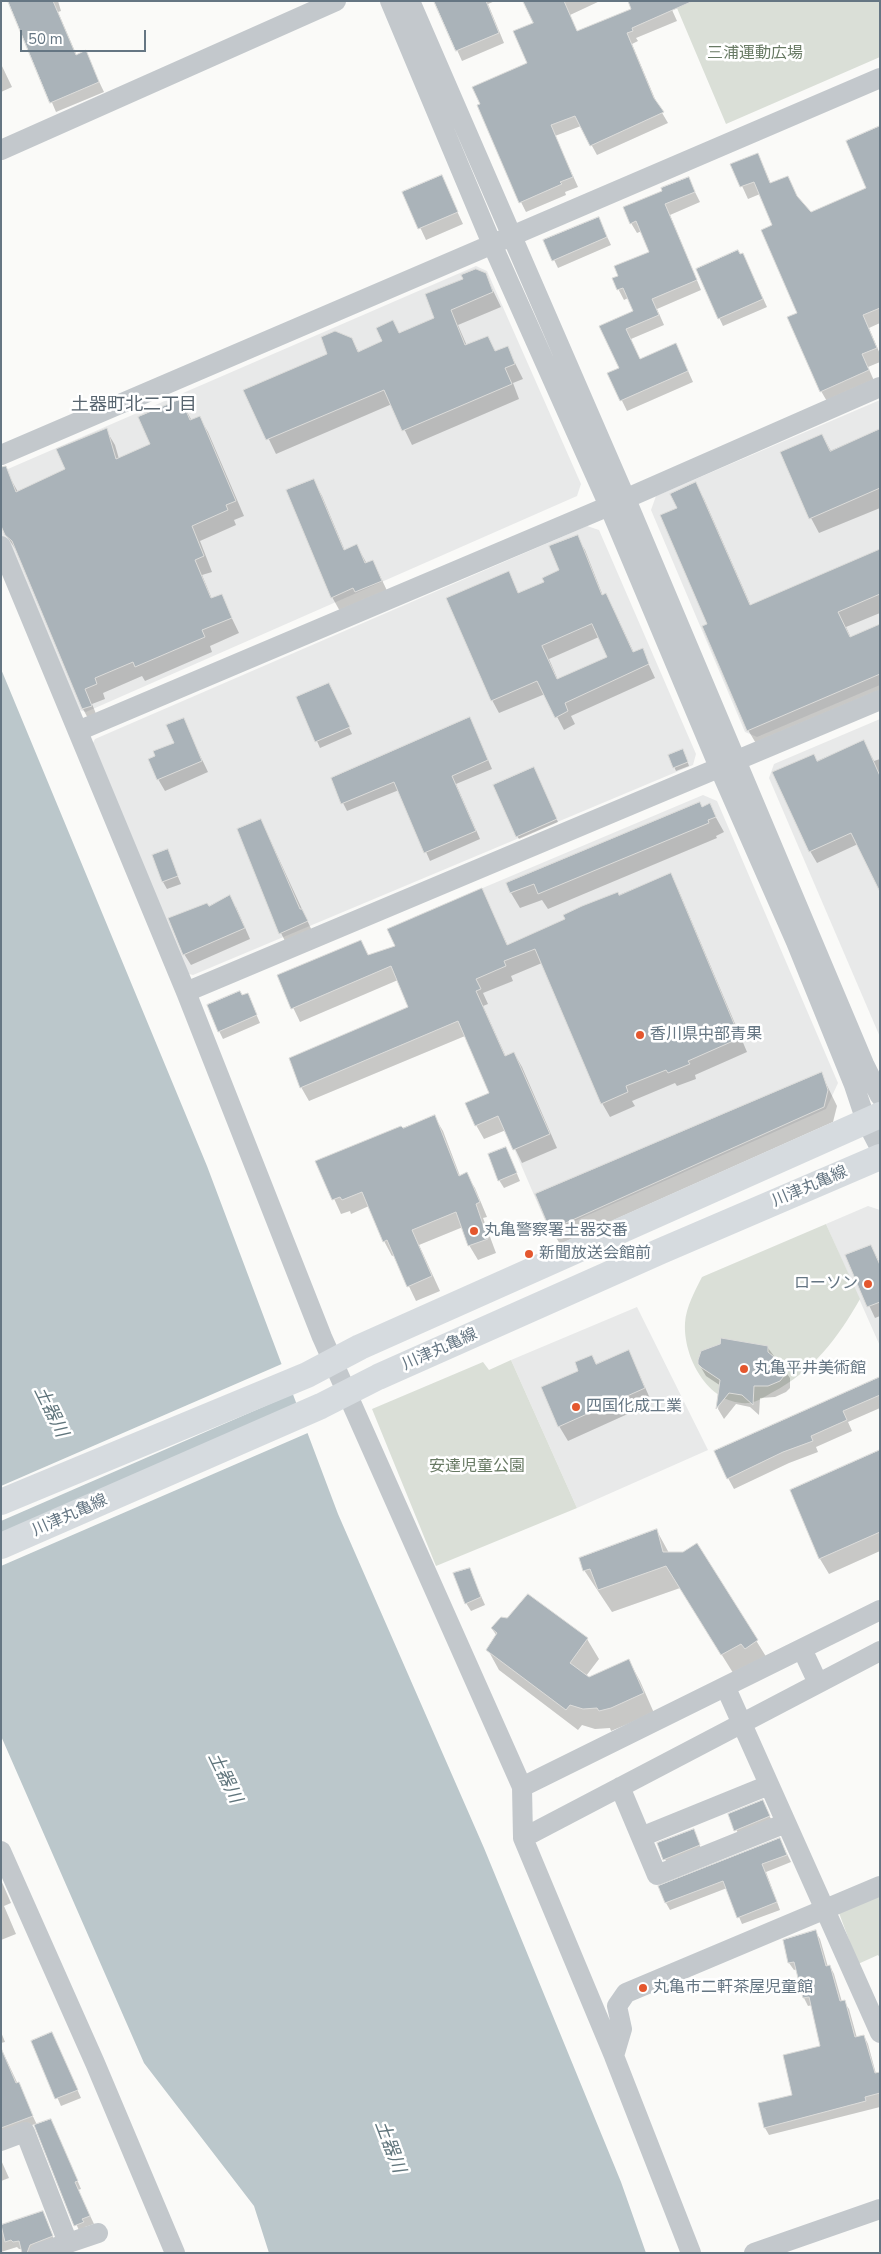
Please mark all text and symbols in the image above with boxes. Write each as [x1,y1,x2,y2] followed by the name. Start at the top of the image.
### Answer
[22,20,149,52] scale bar
[28,29,63,49] text: 50 m
[707,44,803,64] park label: 三浦運動広場
[71,395,197,417] district label: 土器町北二丁目
[650,1025,762,1045] place label: 香川県中部青果
[634,1029,646,1041] marker: 香川県中部青果
[769,1163,851,1211] street label: 川津丸亀線
[484,1221,628,1241] place label: 丸亀警察署土器交番
[468,1225,480,1237] marker: 丸亀警察署土器交番
[539,1244,651,1264] place label: 新聞放送会館前
[523,1248,535,1260] marker: 新聞放送会館前
[794,1274,858,1294] place label: ローソン
[862,1278,874,1290] marker: ローソン
[400,1325,480,1375] street label: 川津丸亀線
[754,1359,866,1379] place label: 丸亀平井美術館
[738,1363,750,1375] marker: 丸亀平井美術館
[28,1383,72,1441] water label: 土器川
[586,1397,682,1417] place label: 四国化成工業
[570,1401,582,1413] marker: 四国化成工業
[429,1457,525,1477] park label: 安達児童公園
[30,1491,110,1541] street label: 川津丸亀線
[202,1749,246,1807] water label: 土器川
[653,1978,813,1998] place label: 丸亀市二軒茶屋児童館
[637,1982,649,1994] marker: 丸亀市二軒茶屋児童館
[369,2118,409,2176] water label: 土器川

